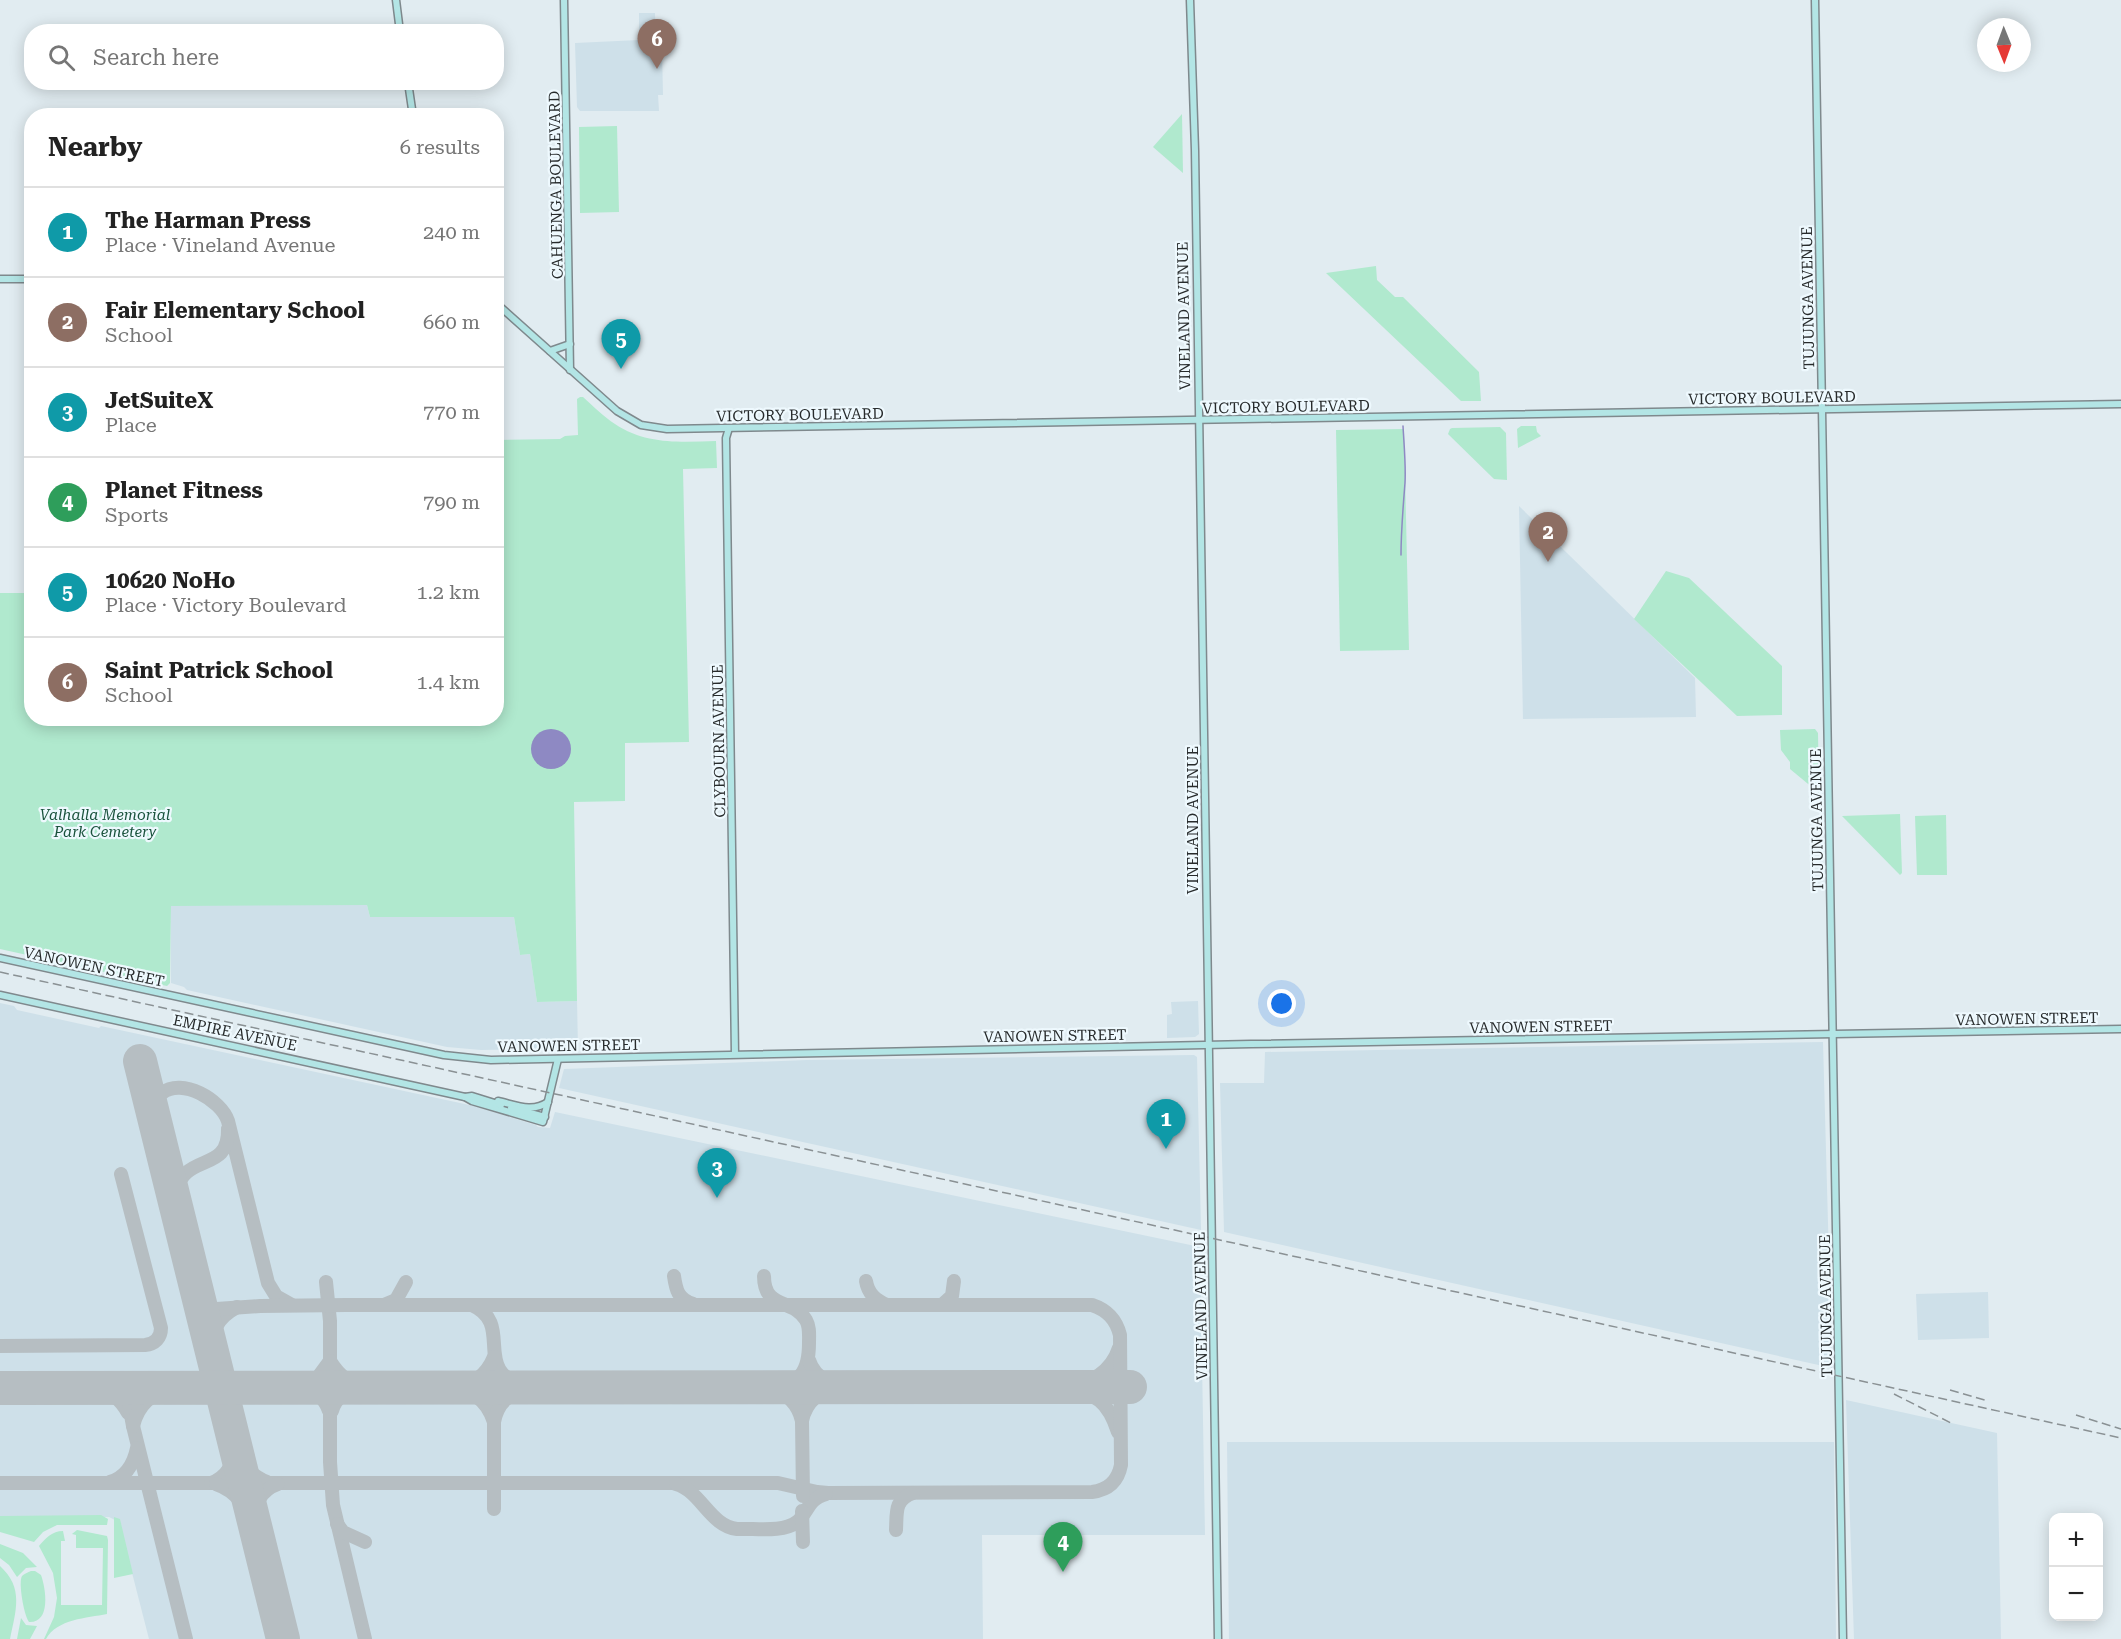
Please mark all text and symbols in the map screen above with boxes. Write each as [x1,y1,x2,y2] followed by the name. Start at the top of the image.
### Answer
[1977,18,2031,72] north arrow
[638,20,676,69] pin: 6
[24,24,504,90] search box
[45,41,78,74] icon: search
[93,45,219,70] text: Search here
[545,91,567,279] street label: CAHUENGA BOULEVARD
[48,132,142,162] text: Nearby
[400,135,480,159] text: 6 results
[105,208,311,233] text: The Harman Press
[62,220,73,244] text: 1
[423,220,480,244] text: 240 m
[1798,226,1818,370] street label: TUJUNGA AVENUE
[105,233,335,257] text: Place · Vineland Avenue
[1174,242,1194,390] street label: VINELAND AVENUE
[105,298,365,323] text: Fair Elementary School
[62,310,73,334] text: 2
[423,310,480,334] text: 660 m
[602,320,640,369] pin: 5
[105,323,173,347] text: School
[105,388,213,413] text: JetSuiteX
[1688,388,1856,408] street label: VICTORY BOULEVARD
[1202,397,1370,417] street label: VICTORY BOULEVARD
[62,400,73,424] text: 3
[423,400,480,424] text: 770 m
[716,405,884,425] street label: VICTORY BOULEVARD
[105,413,157,437] text: Place
[105,478,263,503] text: Planet Fitness
[62,490,73,514] text: 4
[423,490,480,514] text: 790 m
[105,503,168,527] text: Sports
[1528,512,1568,562] pin: 2
[105,568,235,593] text: 10620 NoHo
[62,580,73,604] text: 5
[416,580,480,604] text: 1.2 km
[105,593,347,617] text: Place · Victory Boulevard
[105,658,333,683] text: Saint Patrick School
[709,664,729,818] street label: CLYBOURN AVENUE
[62,670,73,694] text: 6
[416,670,480,694] text: 1.4 km
[105,683,173,707] text: School
[1184,746,1202,894] street label: VINELAND AVENUE
[1807,748,1827,892] street label: TUJUNGA AVENUE
[40,806,171,841] park label: Valhalla Memorial Park Cemetery
[22,943,166,991] street label: VANOWEN STREET
[1267,989,1296,1018] your location
[1955,1009,2099,1029] street label: VANOWEN STREET
[171,1011,299,1055] street label: EMPIRE AVENUE
[1469,1017,1613,1037] street label: VANOWEN STREET
[983,1026,1127,1046] street label: VANOWEN STREET
[497,1036,641,1056] street label: VANOWEN STREET
[1146,1100,1186,1149] pin: 1
[698,1148,736,1198] pin: 3
[1191,1232,1211,1380] street label: VINELAND AVENUE
[1816,1234,1836,1378] street label: TUJUNGA AVENUE
[2049,1513,2103,1621] map controls
[2049,1513,2103,1567] button: +
[1044,1522,1082,1572] pin: 4
[2049,1567,2103,1621] button: −

